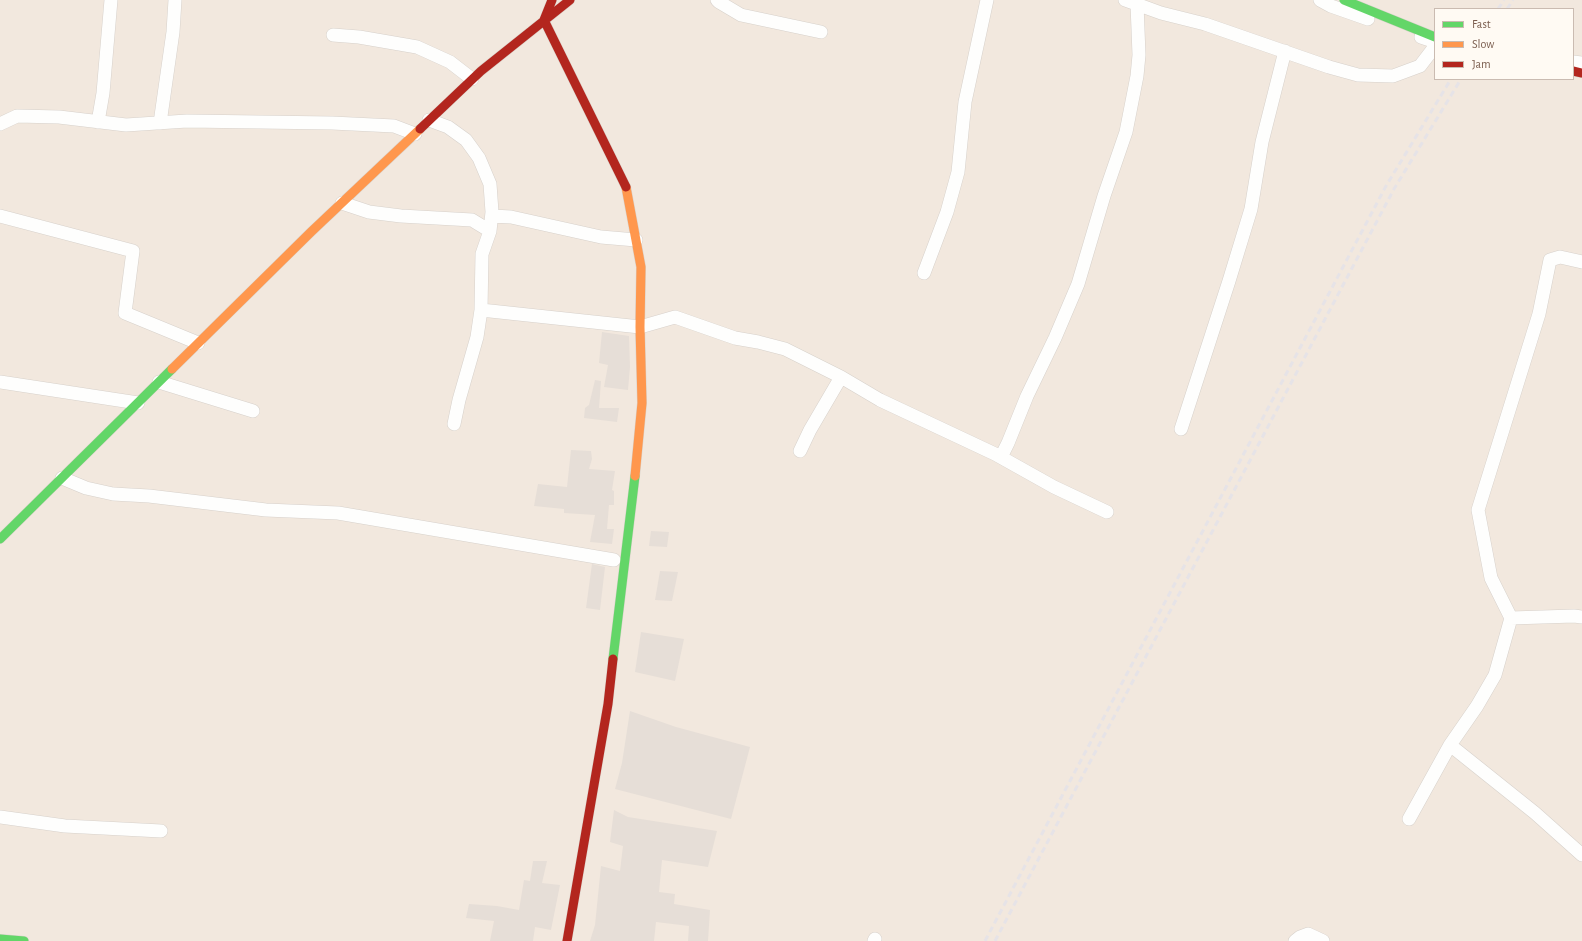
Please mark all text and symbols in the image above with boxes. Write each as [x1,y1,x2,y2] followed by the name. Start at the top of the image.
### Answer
[1434,8,1574,80] legend
[1472,18,1491,30] text: Fast
[1472,38,1494,50] text: Slow
[1472,58,1491,70] text: Jam

